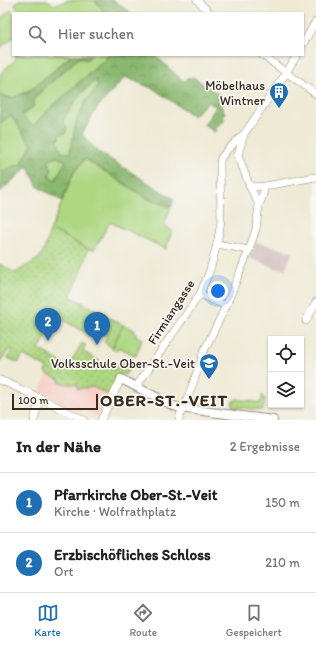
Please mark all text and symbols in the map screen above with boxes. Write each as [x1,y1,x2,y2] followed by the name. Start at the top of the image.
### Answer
[12,12,304,56] search box
[26,23,48,45] icon: search
[58,25,134,43] text: Hier suchen
[205,78,266,108] place label: Möbelhaus Wintner
[268,81,290,109] building icon: Möbelhaus Wintner
[144,277,198,347] street label: Firmiangasse
[208,281,228,301] your location
[35,308,61,341] pin: 2
[84,312,110,345] pin: 1
[268,336,304,408] map controls
[268,336,304,372] button: locate
[198,352,220,380] school or university icon: Volksschule Ober-St.-Veit
[51,356,195,371] place label: Volksschule Ober-St.-Veit
[268,372,304,408] button: layers
[100,390,228,410] district label: OBER-ST.-VEIT
[12,392,98,411] scale bar
[18,394,48,407] text: 100 m
[16,436,101,456] text: In der Nähe
[230,439,300,454] text: 2 Ergebnisse
[54,486,217,504] text: Pfarrkirche Ober-St.-Veit
[26,495,32,510] text: 1
[265,495,300,510] text: 150 m
[54,504,176,519] text: Kirche · Wolfrathplatz
[54,546,211,564] text: Erzbischöfliches Schloss
[26,555,32,570] text: 2
[265,555,300,570] text: 210 m
[54,564,73,579] text: Ort
[34,602,61,639] tab: Karte
[130,602,157,639] tab: Route
[226,602,282,639] tab: Gespeichert

